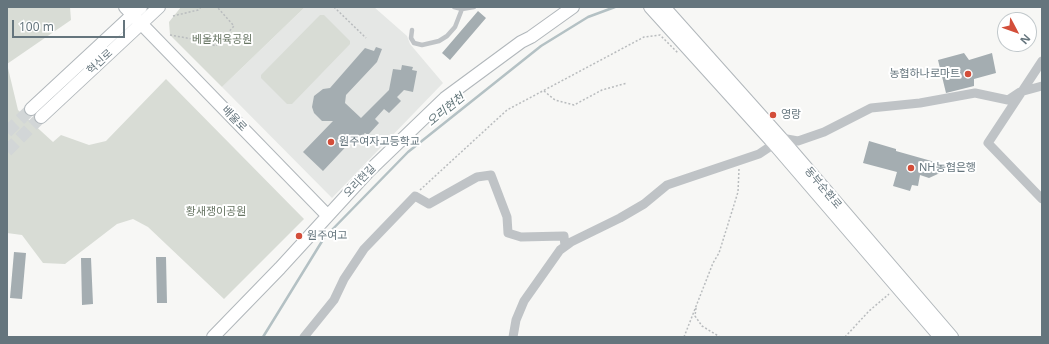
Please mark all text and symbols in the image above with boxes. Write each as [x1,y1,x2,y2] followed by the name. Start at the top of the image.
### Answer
[14,12,127,38] scale bar
[997,12,1037,52] north arrow
[19,18,54,35] text: 100 m
[1017,31,1034,48] text: N
[192,33,252,47] park label: 베울채육공원
[84,47,116,77] street label: 혁신로
[889,67,960,81] place label: 농협하나로마트
[963,69,973,79] marker: 농협하나로마트
[424,91,468,129] water label: 오리현천
[219,103,249,135] street label: 배울로
[781,108,801,122] place label: 영랑
[768,110,778,120] marker: 영랑
[339,135,420,149] place label: 원주여자고등학교
[326,137,336,147] marker: 원주여자고등학교
[919,161,976,175] place label: NH농협은행
[341,162,379,200] street label: 오리현길
[906,163,916,173] marker: NH농협은행
[802,164,844,212] street label: 동부순환로
[186,205,246,219] park label: 황새쟁이공원
[307,229,347,243] place label: 원주여고
[294,231,304,241] marker: 원주여고

